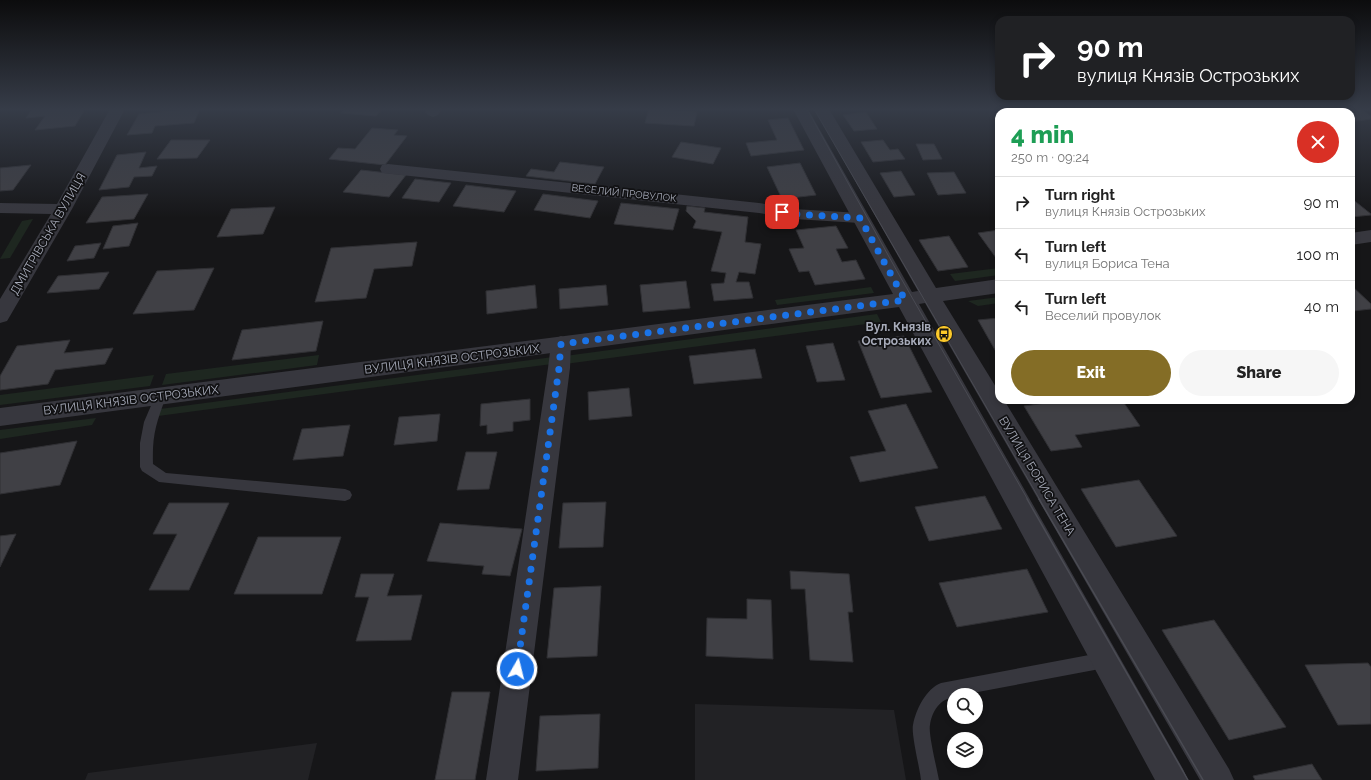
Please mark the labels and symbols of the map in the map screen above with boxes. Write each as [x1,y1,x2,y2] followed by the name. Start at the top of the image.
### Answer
[7,171,89,297] street label: ДМИТРІВСЬКА ВУЛИЦЯ
[571,182,678,204] street label: ВЕСЕЛИЙ ПРОВУЛОК
[765,195,799,229] pin
[861,320,932,348] place label: Вул. Князів Острозьких
[934,324,954,344] bus stop icon: Вул. Князів Острозьких
[364,341,541,377] street label: ВУЛИЦЯ КНЯЗІВ ОСТРОЗЬКИХ
[43,382,220,418] street label: ВУЛИЦЯ КНЯЗІВ ОСТРОЗЬКИХ
[996,414,1078,538] street label: ВУЛИЦЯ БОРИСА ТЕНА
[496,648,538,690] position arrow

